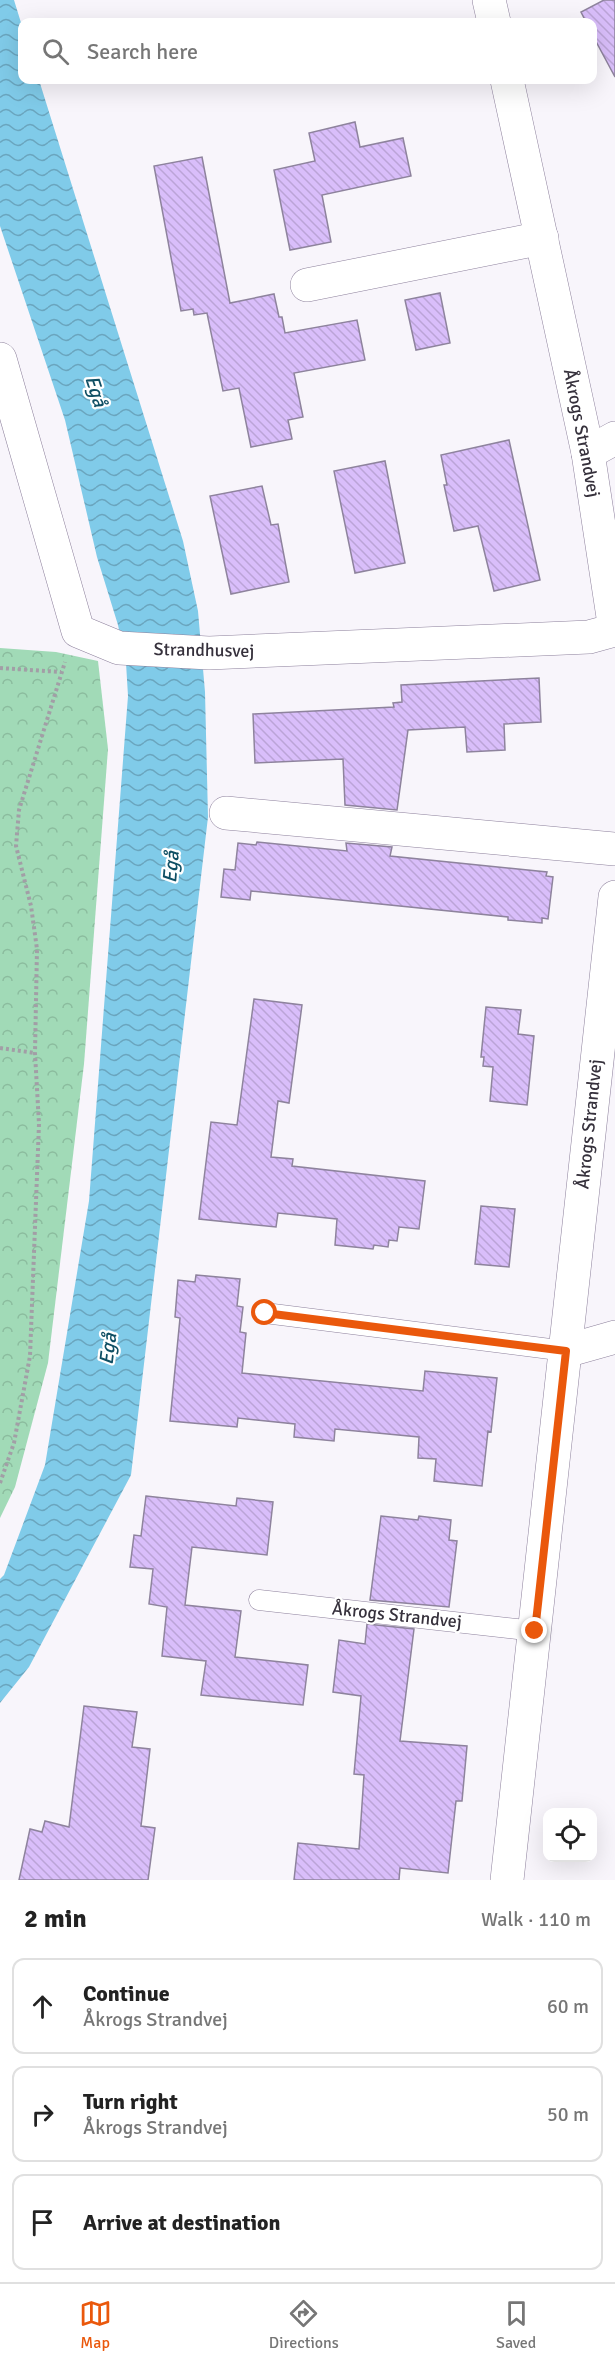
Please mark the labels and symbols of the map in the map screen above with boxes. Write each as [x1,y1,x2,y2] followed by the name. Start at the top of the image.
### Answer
[559,367,605,499] street label: Åkrogs Strandvej
[79,372,113,411] water label: Egå
[153,638,255,662] street label: Strandhusvej
[157,849,185,884] water label: Egå
[571,1058,607,1190] street label: Åkrogs Strandvej
[251,1299,277,1325] route start
[94,1331,122,1366] water label: Egå
[331,1597,463,1633] street label: Åkrogs Strandvej
[521,1617,547,1643] route end

